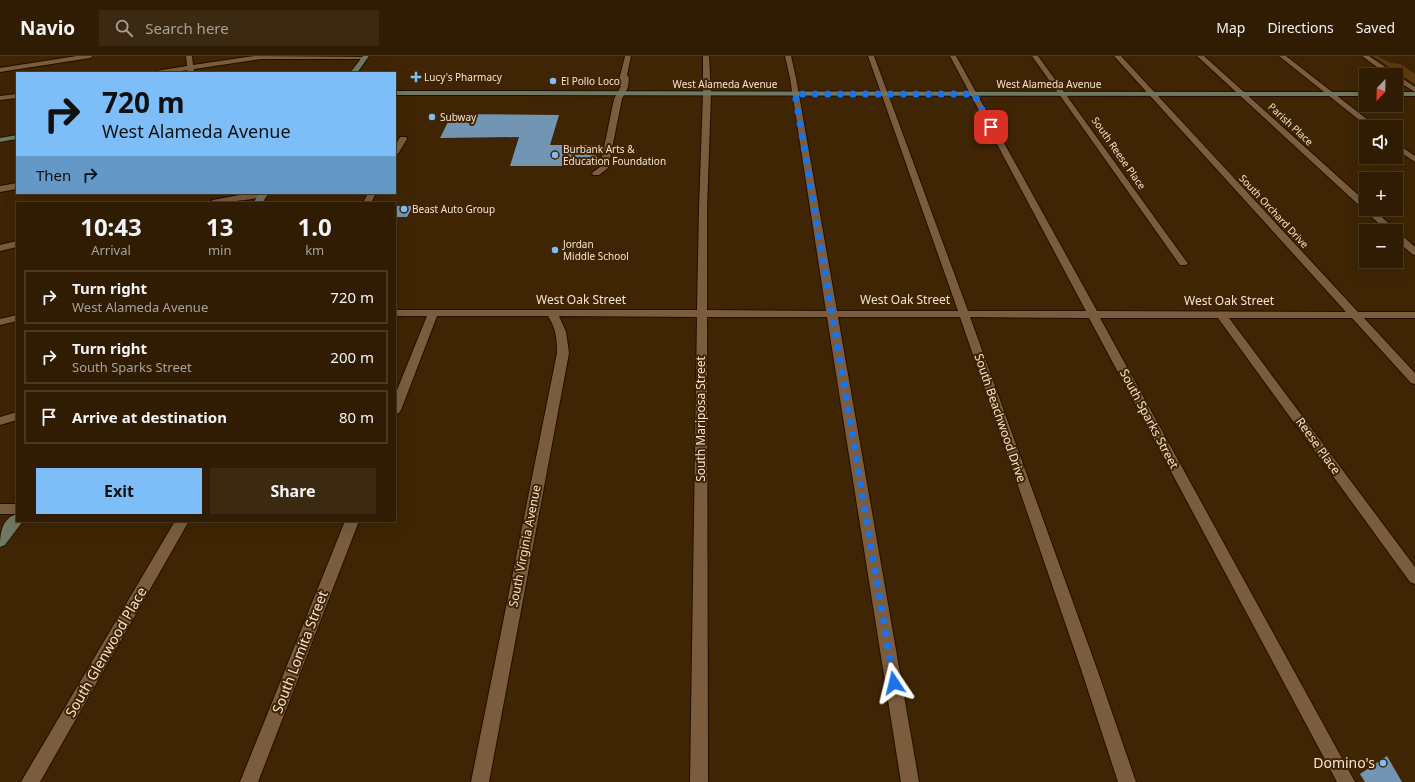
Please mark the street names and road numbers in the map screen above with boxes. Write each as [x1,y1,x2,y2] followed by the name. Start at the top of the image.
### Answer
[673,77,778,91] street label: West Alameda Avenue
[997,77,1102,91] street label: West Alameda Avenue
[1266,100,1317,149] street label: Parish Place
[1089,114,1149,192] street label: South Reese Place
[1236,171,1312,251] street label: South Orchard Drive
[536,291,627,308] street label: West Oak Street
[860,291,951,308] street label: West Oak Street
[1184,292,1275,309] street label: West Oak Street
[971,351,1031,485] street label: South Beachwood Drive
[692,356,709,482] street label: South Mariposa Street
[1116,366,1183,472] street label: South Sparks Street
[1292,414,1345,478] street label: Reese Place
[504,483,545,609] street label: South Virginia Avenue
[61,583,151,720] street label: South Glenwood Place
[267,588,332,716] street label: South Lomita Street

